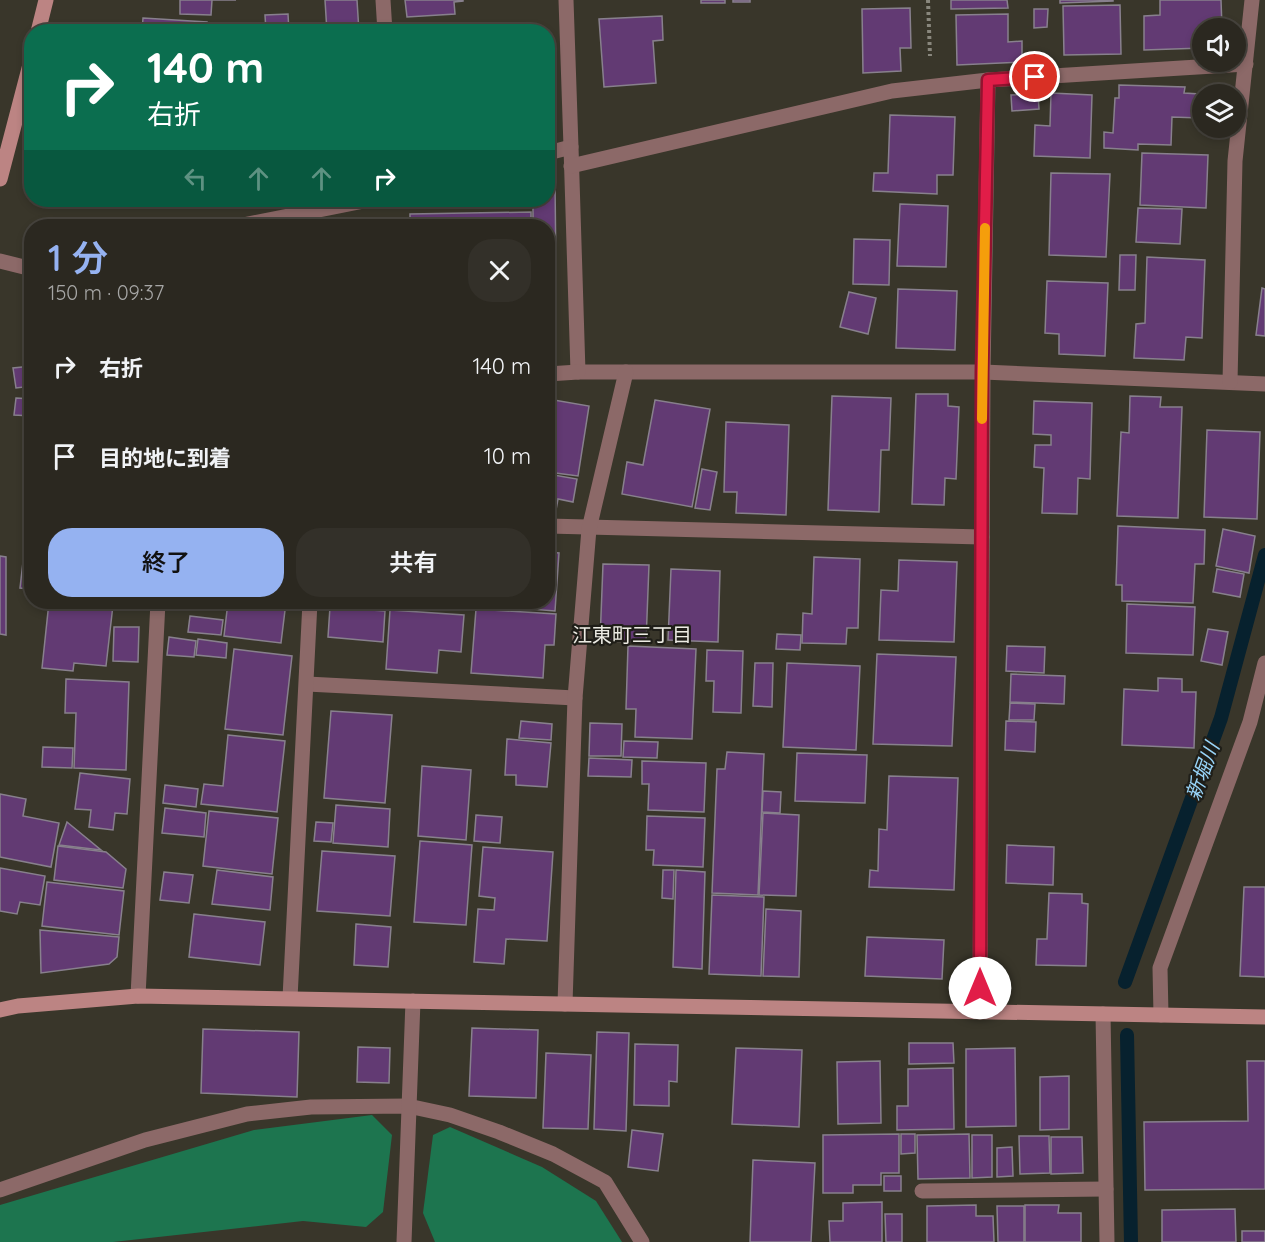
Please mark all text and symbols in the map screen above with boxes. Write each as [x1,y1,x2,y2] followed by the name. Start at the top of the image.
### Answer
[1192,18,1246,138] map controls
[1192,18,1246,72] button: sound
[147,41,264,94] text: 140 m
[48,48,126,126] icon: right
[1009,51,1060,102] pin
[1018,60,1051,93] icon: arrive
[1192,84,1246,138] button: layers
[147,97,201,131] text: 右折
[179,162,212,195] icon: left
[242,162,275,195] icon: ahead
[305,162,338,195] icon: ahead
[368,162,401,195] icon: right
[48,235,108,280] text: 1 分
[468,239,531,302] button: close
[48,280,164,305] text: 150 m · 09:37
[48,350,81,383] icon: right
[472,352,531,380] text: 140 m
[99,354,143,382] text: 右折
[48,440,81,473] icon: arrive
[484,442,531,470] text: 10 m
[99,444,231,472] text: 目的地に到着
[48,528,284,597] button: 終了
[296,528,531,597] button: 共有
[572,622,692,647] district label: 江東町三丁目
[1180,737,1225,803] water label: 新堀川
[948,956,1012,1020] position arrow

